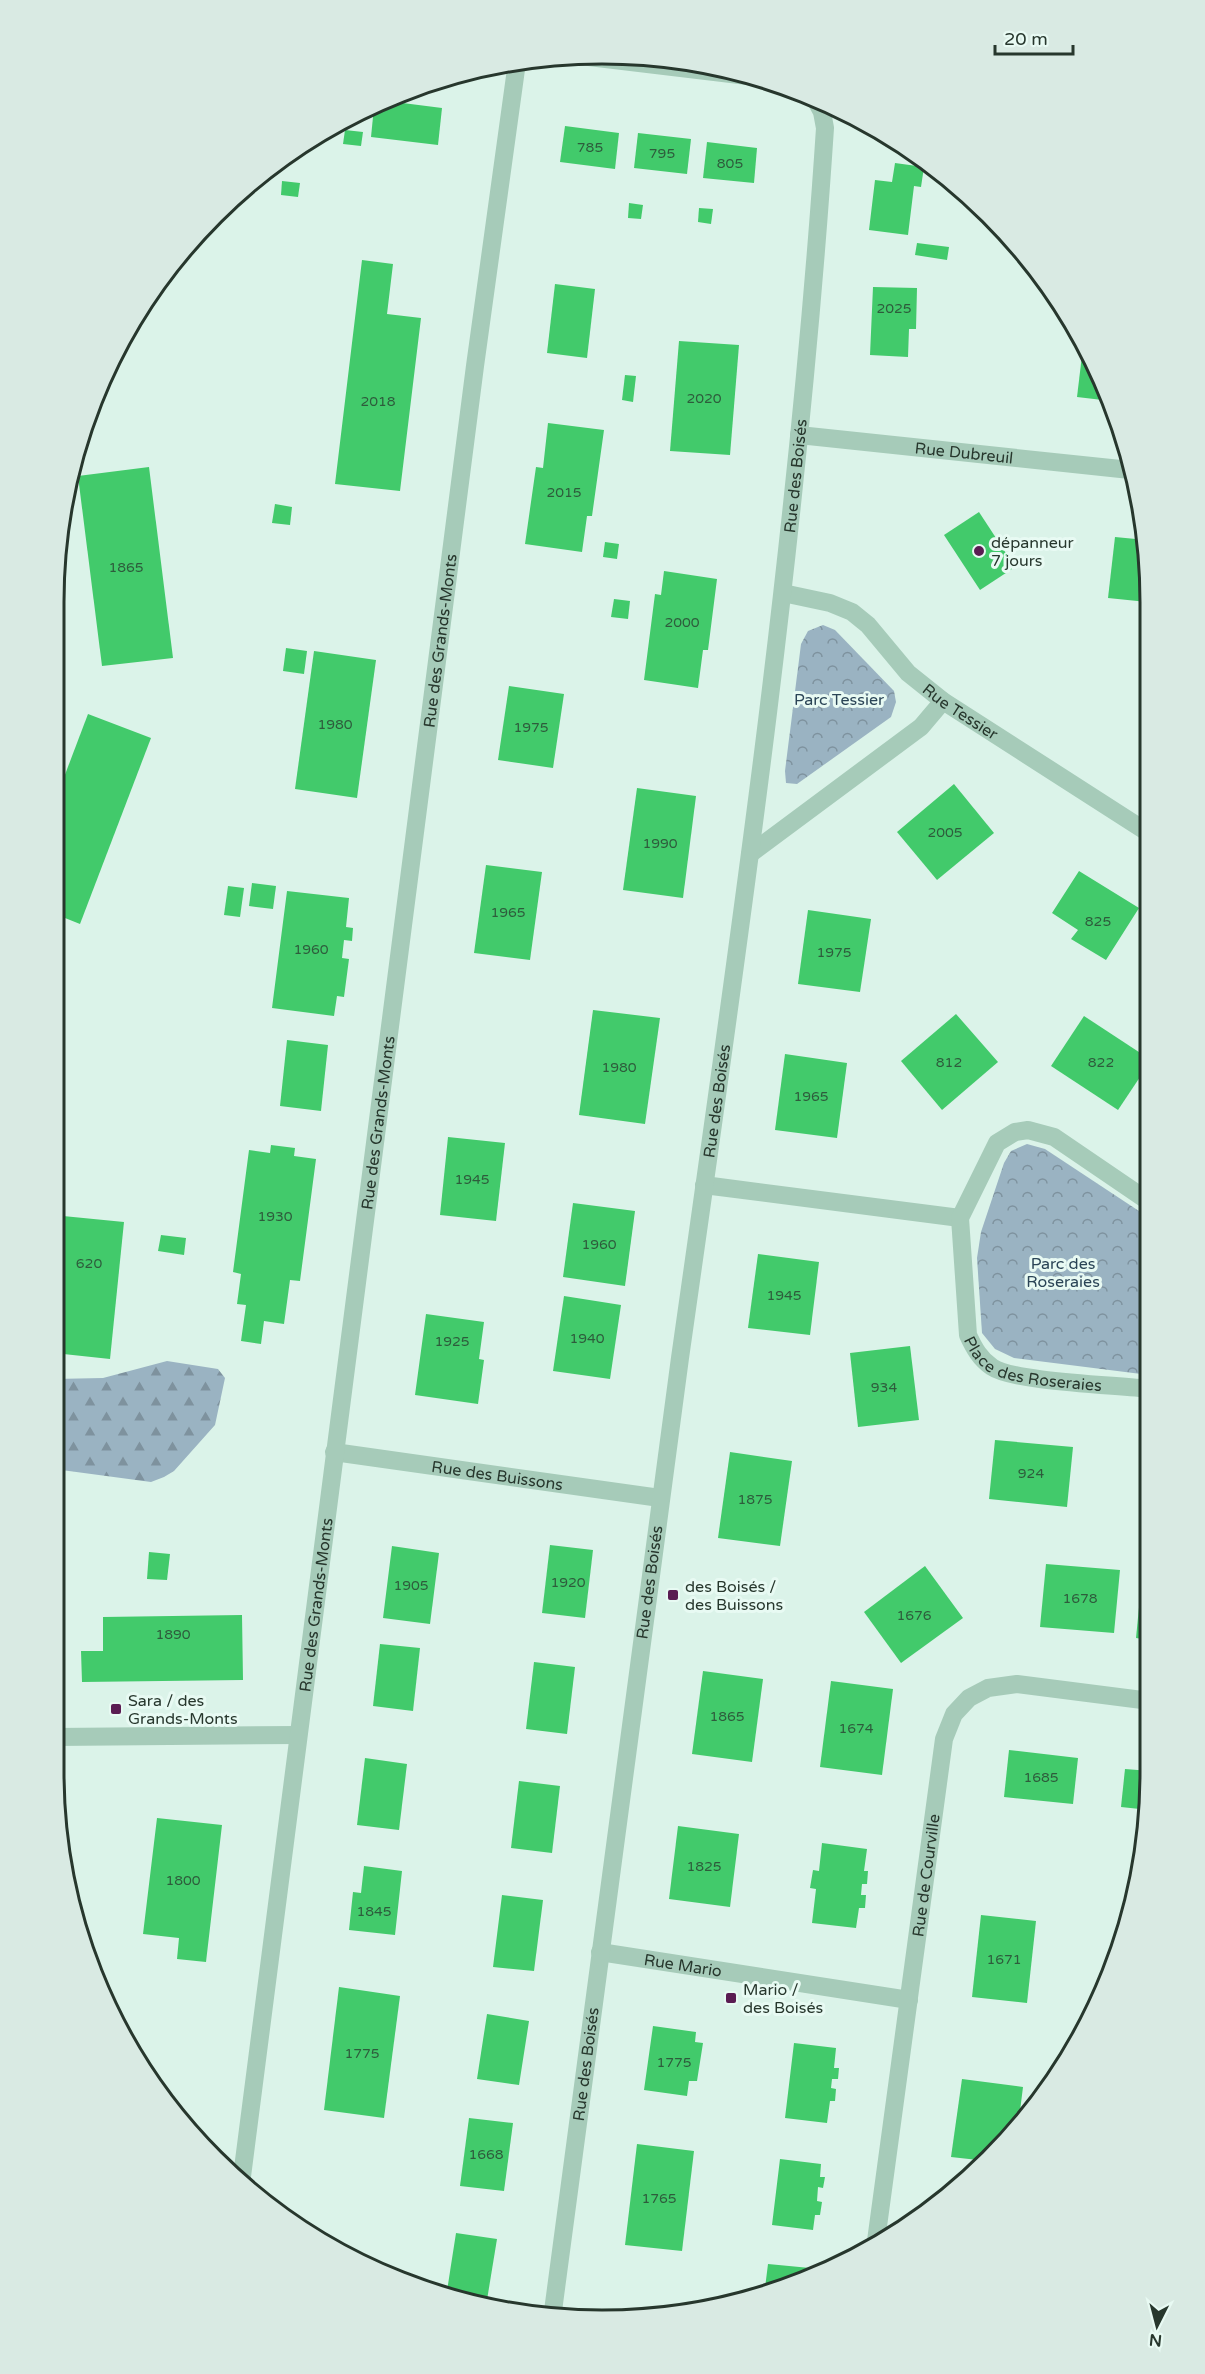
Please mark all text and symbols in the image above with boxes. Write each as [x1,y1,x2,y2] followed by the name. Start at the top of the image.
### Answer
[995,18,1073,56] scale bar
[1004,28,1048,50] text: 20 m
[577,139,603,156] house number: 785
[649,145,675,162] house number: 795
[717,155,743,172] house number: 805
[876,300,912,317] house number: 2025
[686,390,722,407] house number: 2020
[360,393,396,410] house number: 2018
[780,418,812,534] street label: Rue des Boisés
[914,438,1014,469] street label: Rue Dubreuil
[546,484,582,501] house number: 2015
[991,533,1075,571] place label: dépanneur 7 jours
[972,544,986,558] marker: dépanneur 7 jours
[420,553,462,729] street label: Rue des Grands-Monts
[108,559,144,576] house number: 1865
[664,614,700,631] house number: 2000
[918,680,1002,745] street label: Rue Tessier
[794,690,885,710] park label: Parc Tessier
[317,716,353,733] house number: 1980
[513,719,549,736] house number: 1975
[927,824,963,841] house number: 2005
[642,835,678,852] house number: 1990
[490,904,526,921] house number: 1965
[1085,913,1111,930] house number: 825
[293,941,329,958] house number: 1960
[816,944,852,961] house number: 1975
[357,1035,400,1211] street label: Rue des Grands-Monts
[699,1043,735,1159] street label: Rue des Boisés
[936,1054,962,1071] house number: 812
[1088,1054,1114,1071] house number: 822
[601,1059,637,1076] house number: 1980
[793,1088,829,1105] house number: 1965
[454,1171,490,1188] house number: 1945
[257,1208,293,1225] house number: 1930
[581,1236,617,1253] house number: 1960
[1026,1254,1100,1292] park label: Parc des Roseraies
[76,1255,102,1272] house number: 620
[766,1287,802,1304] house number: 1945
[569,1330,605,1347] house number: 1940
[434,1333,470,1350] house number: 1925
[959,1333,1103,1396] street label: Place des Roseraies
[871,1379,897,1396] house number: 934
[430,1457,564,1495] street label: Rue des Buissons
[1018,1465,1044,1482] house number: 924
[737,1491,773,1508] house number: 1875
[295,1517,338,1693] street label: Rue des Grands-Monts
[632,1524,668,1641] street label: Rue des Boisés
[550,1574,586,1591] house number: 1920
[393,1577,429,1594] house number: 1905
[685,1577,783,1615] place label: des Boisés / des Buissons
[666,1588,680,1602] marker: des Boisés / des Buissons
[1062,1590,1098,1607] house number: 1678
[896,1607,932,1624] house number: 1676
[155,1626,191,1643] house number: 1890
[128,1691,238,1729] place label: Sara / des Grands-Monts
[109,1702,123,1716] marker: Sara / des Grands-Monts
[709,1708,745,1725] house number: 1865
[838,1720,874,1737] house number: 1674
[1023,1769,1059,1786] house number: 1685
[908,1813,945,1938] street label: Rue de Courville
[686,1858,722,1875] house number: 1825
[165,1872,201,1889] house number: 1800
[356,1903,392,1920] house number: 1845
[642,1950,723,1982] street label: Rue Mario
[986,1951,1022,1968] house number: 1671
[743,1980,823,2018] place label: Mario / des Boisés
[724,1991,738,2005] marker: Mario / des Boisés
[569,2006,604,2122] street label: Rue des Boisés
[344,2045,380,2062] house number: 1775
[656,2054,692,2071] house number: 1775
[468,2146,504,2163] house number: 1668
[641,2190,677,2207] house number: 1765
[1127,2296,1187,2356] north arrow
[1148,2329,1163,2351] text: N

